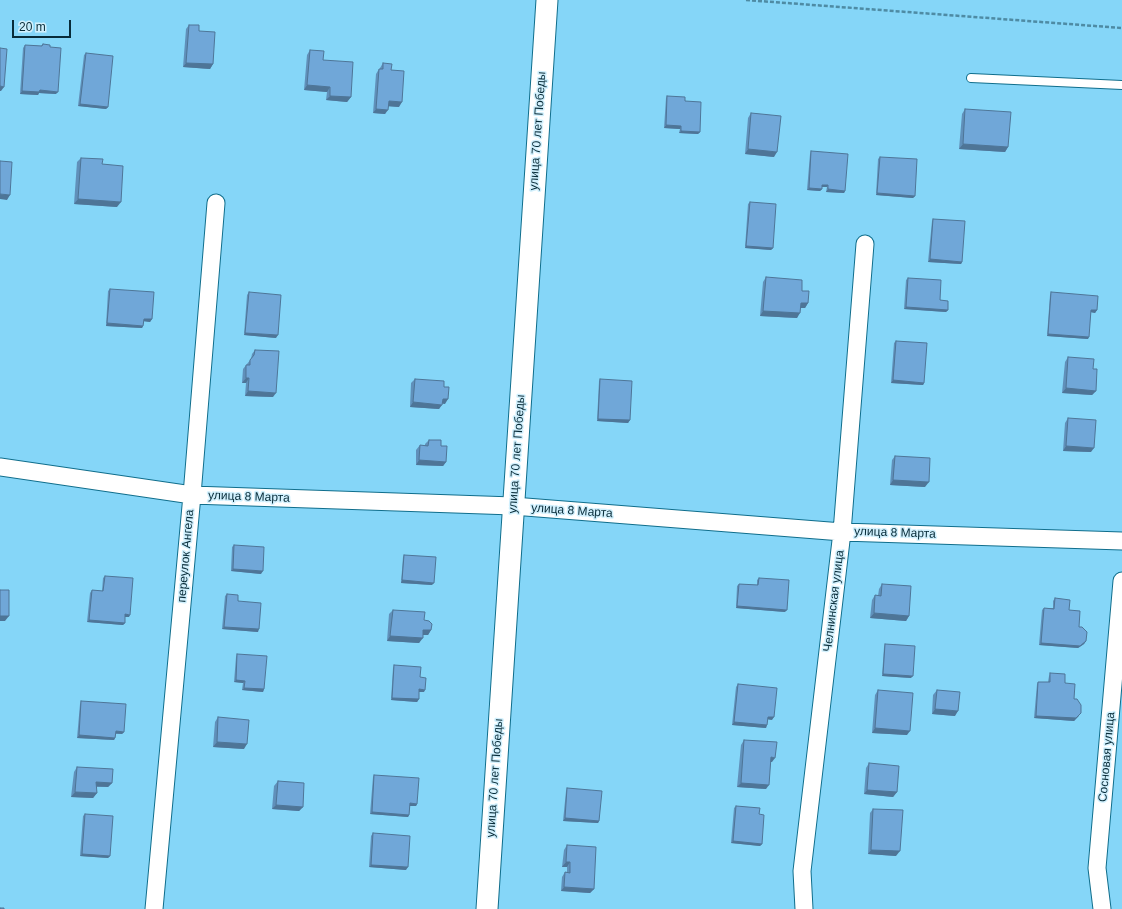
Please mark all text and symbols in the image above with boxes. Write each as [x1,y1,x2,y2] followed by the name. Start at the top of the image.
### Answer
[14,12,73,38] scale bar
[19,20,46,34] text: 20 m
[527,71,549,191] street label: улица 70 лет Победы
[506,394,528,514] street label: улица 70 лет Победы
[208,488,290,506] street label: улица 8 Марта
[531,501,613,521] street label: улица 8 Марта
[175,509,197,603] street label: переулок Ангела
[854,524,936,542] street label: улица 8 Марта
[821,549,847,653] street label: Челнинская улица
[1096,711,1118,803] street label: Сосновая улица
[484,718,506,838] street label: улица 70 лет Победы

